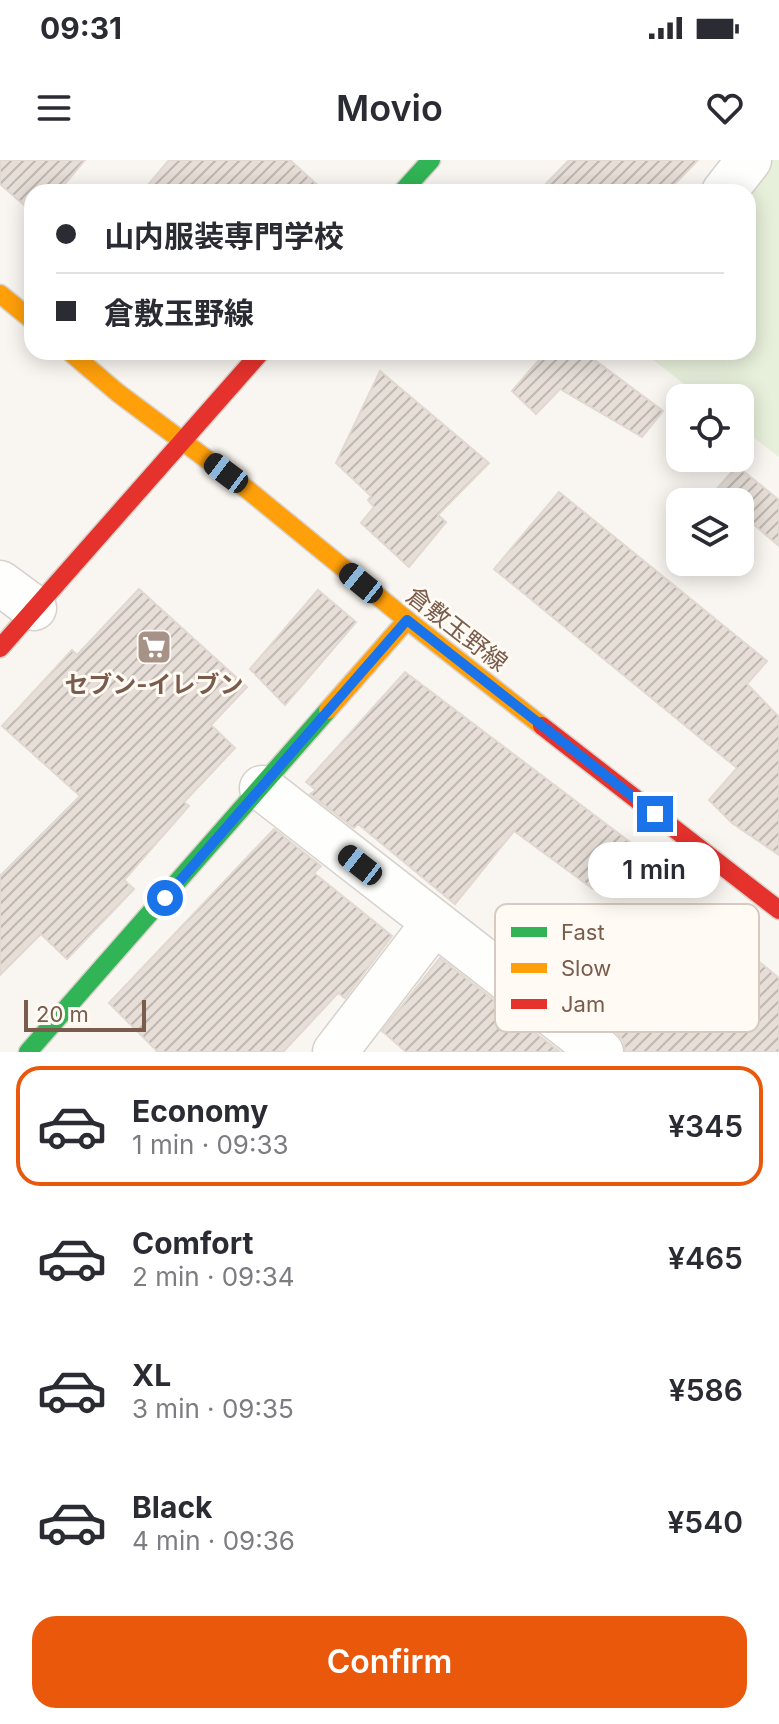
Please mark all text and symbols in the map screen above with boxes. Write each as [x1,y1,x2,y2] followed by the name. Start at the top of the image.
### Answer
[40,10,122,46] text: 09:31
[32,86,76,130] icon: menu
[336,86,443,130] text: Movio
[703,86,747,130] icon: heart
[104,218,344,254] text: 山内服装専門学校
[104,295,254,331] text: 倉敷玉野線
[666,384,754,576] map controls
[666,384,754,472] button: locate
[200,449,252,497] car
[666,488,754,576] button: layers
[335,559,387,607] car
[401,581,513,677] street label: 倉敷玉野線
[135,628,173,666] supermarket icon: セブン-イレブン
[64,670,244,699] place label: セブン-イレブン
[637,796,673,832] route end
[334,841,386,889] car
[589,842,721,898] callout: 1 min
[622,854,686,885] text: 1 min
[147,880,183,916] route start
[495,904,759,1032] legend
[561,919,605,945] text: Fast
[561,955,611,981] text: Slow
[561,991,605,1017] text: Jam
[24,996,146,1032] scale bar
[36,1001,89,1027] text: 20 m
[36,1090,108,1162] icon: car
[132,1093,268,1129] text: Economy
[668,1108,743,1144] text: ¥345
[132,1129,289,1160] text: 1 min · 09:33
[36,1222,108,1294] icon: car
[132,1225,253,1261] text: Comfort
[668,1240,743,1276] text: ¥465
[132,1261,295,1292] text: 2 min · 09:34
[36,1354,108,1426] icon: car
[132,1357,171,1393] text: XL
[669,1372,743,1408] text: ¥586
[132,1393,294,1424] text: 3 min · 09:35
[36,1486,108,1558] icon: car
[132,1489,212,1525] text: Black
[667,1504,743,1540] text: ¥540
[132,1525,295,1556] text: 4 min · 09:36
[32,1616,747,1708] button: Confirm

